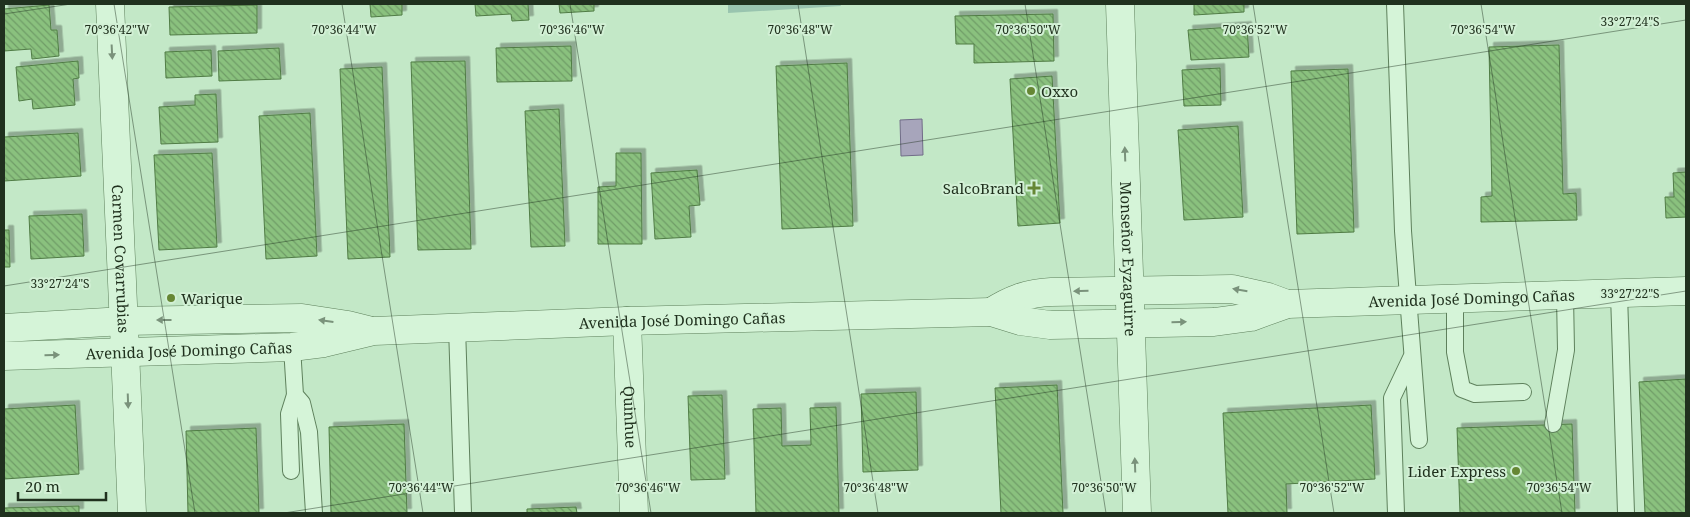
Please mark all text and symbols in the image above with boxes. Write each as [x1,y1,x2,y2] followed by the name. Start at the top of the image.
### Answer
[1600,13,1660,30] text: 33°27'24"S
[84,21,150,38] text: 70°36'42"W
[311,21,377,38] text: 70°36'44"W
[539,21,605,38] text: 70°36'46"W
[767,21,833,38] text: 70°36'48"W
[995,21,1061,38] text: 70°36'50"W
[1222,21,1288,38] text: 70°36'52"W
[1450,21,1516,38] text: 70°36'54"W
[108,45,116,61] one-way arrow
[1041,81,1078,101] place label: Oxxo
[1025,85,1037,97] marker: Oxxo
[1121,146,1129,162] one-way arrow
[943,178,1024,198] place label: SalcoBrand
[1116,181,1141,337] street label: Monseñor Eyzaguirre
[1028,182,1040,194] marker: SalcoBrand
[108,184,134,334] street label: Carmen Covarrubias
[30,275,90,292] text: 33°27'24"S
[1368,285,1575,311] street label: Avenida José Domingo Cañas
[1600,285,1660,302] text: 33°27'22"S
[1232,286,1248,294] one-way arrow
[1072,287,1088,295] one-way arrow
[181,288,243,308] place label: Warique
[165,292,177,304] marker: Warique
[578,307,786,333] street label: Avenida José Domingo Cañas
[155,316,171,324] one-way arrow
[318,317,334,325] one-way arrow
[1171,318,1187,326] one-way arrow
[85,337,293,363] street label: Avenida José Domingo Cañas
[45,351,61,359] one-way arrow
[619,385,642,448] street label: Quinhue
[124,394,132,410] one-way arrow
[1131,456,1139,472] one-way arrow
[1408,461,1506,481] place label: Lider Express
[1510,465,1522,477] marker: Lider Express
[18,470,105,502] scale bar
[25,476,60,496] text: 20 m
[388,479,454,496] text: 70°36'44"W
[615,479,681,496] text: 70°36'46"W
[843,479,909,496] text: 70°36'48"W
[1071,479,1137,496] text: 70°36'50"W
[1299,479,1365,496] text: 70°36'52"W
[1526,479,1592,496] text: 70°36'54"W

